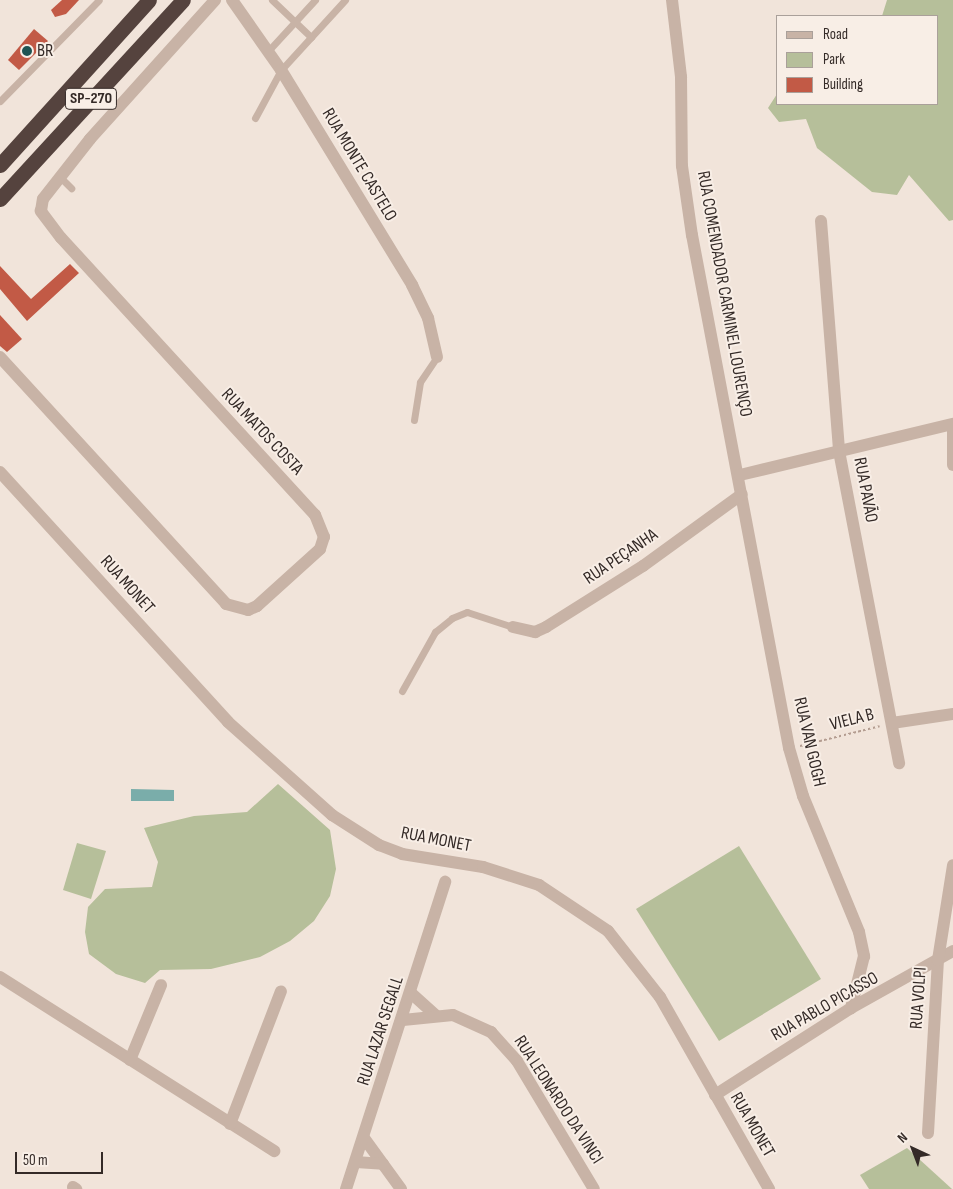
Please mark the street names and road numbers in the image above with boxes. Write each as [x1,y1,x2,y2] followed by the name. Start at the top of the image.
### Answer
[65,86,117,112] road number: SP-270
[317,105,401,225] street label: RUA MONTE CASTELO
[692,169,756,419] street label: RUA COMENDADOR CARMINEL LOURENÇO
[216,384,308,480] street label: RUA MATOS COSTA
[848,456,882,524] street label: RUA PAVÃO
[580,524,662,590] street label: RUA PEÇANHA
[95,551,159,619] street label: RUA MONET
[788,695,830,789] street label: RUA VAN GOGH
[828,704,876,736] street label: VIELA B
[399,823,473,857] street label: RUA MONET
[906,966,932,1030] street label: RUA VOLPI
[768,968,882,1046] street label: RUA PABLO PICASSO
[353,974,409,1088] street label: RUA LAZAR SEGALL
[508,1032,608,1168] street label: RUA LEONARDO DA VINCI
[725,1089,779,1161] street label: RUA MONET

